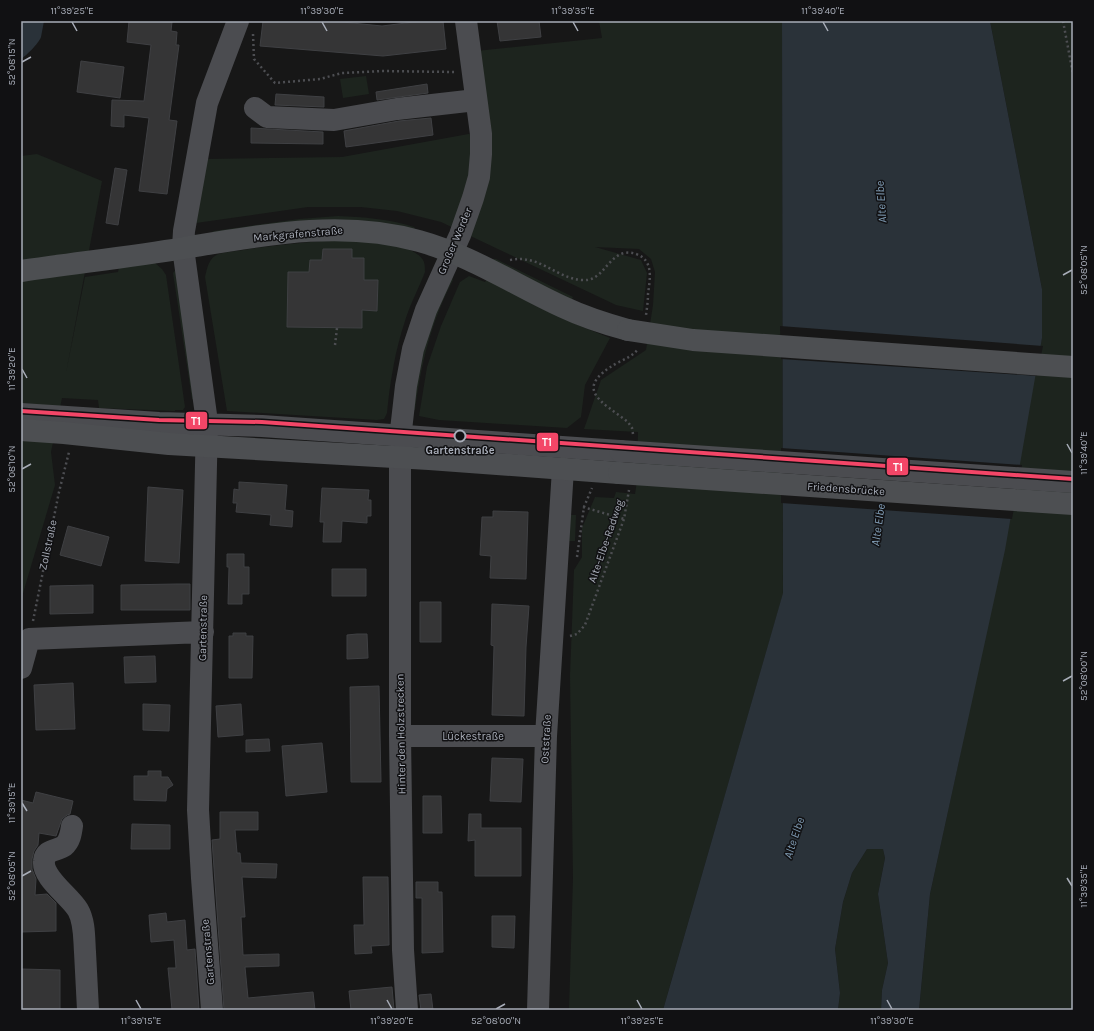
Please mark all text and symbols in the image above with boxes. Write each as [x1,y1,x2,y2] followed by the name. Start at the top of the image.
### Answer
[50,5,94,17] text: 11°39'25"E
[300,5,344,17] text: 11°39'30"E
[551,5,595,17] text: 11°39'35"E
[801,5,845,17] text: 11°39'40"E
[6,38,18,86] text: 52°08'15"N
[873,180,889,224] water label: Alte Elbe
[435,206,475,276] street label: Großer Werder
[253,224,344,244] street label: Markgrafenstraße
[1078,245,1090,295] text: 52°08'05"N
[6,347,18,391] text: 11°39'20"E
[185,411,208,430] line badge: T1
[191,415,201,428] text: T1
[453,429,467,443] marker: Gartenstraße
[1078,431,1090,475] text: 11°39'40"E
[536,432,559,452] line badge: T1
[542,436,552,449] text: T1
[425,444,495,457] place label: Gartenstraße
[6,445,18,493] text: 52°08'10"N
[886,457,909,476] line badge: T1
[893,461,903,474] text: T1
[807,480,886,498] street label: Friedensbrücke
[586,497,627,584] street label: Alte-Elbe-Radweg
[868,503,888,547] water label: Alte Elbe
[36,518,60,571] street label: Zollstraße
[196,595,210,661] street label: Gartenstraße
[1078,651,1090,701] text: 52°08'00"N
[393,674,409,794] street label: Hinter den Holzstrecken
[538,714,554,764] street label: Oststraße
[442,730,504,743] street label: Lückestraße
[6,783,18,823] text: 11°39'15"E
[781,815,807,860] water label: Alte Elbe
[6,851,18,901] text: 52°08'05"N
[1078,864,1090,908] text: 11°39'35"E
[199,918,217,985] street label: Gartenstraße
[121,1015,161,1027] text: 11°39'15"E
[370,1015,414,1027] text: 11°39'20"E
[471,1015,521,1027] text: 52°08'00"N
[620,1015,664,1027] text: 11°39'25"E
[870,1015,914,1027] text: 11°39'30"E

